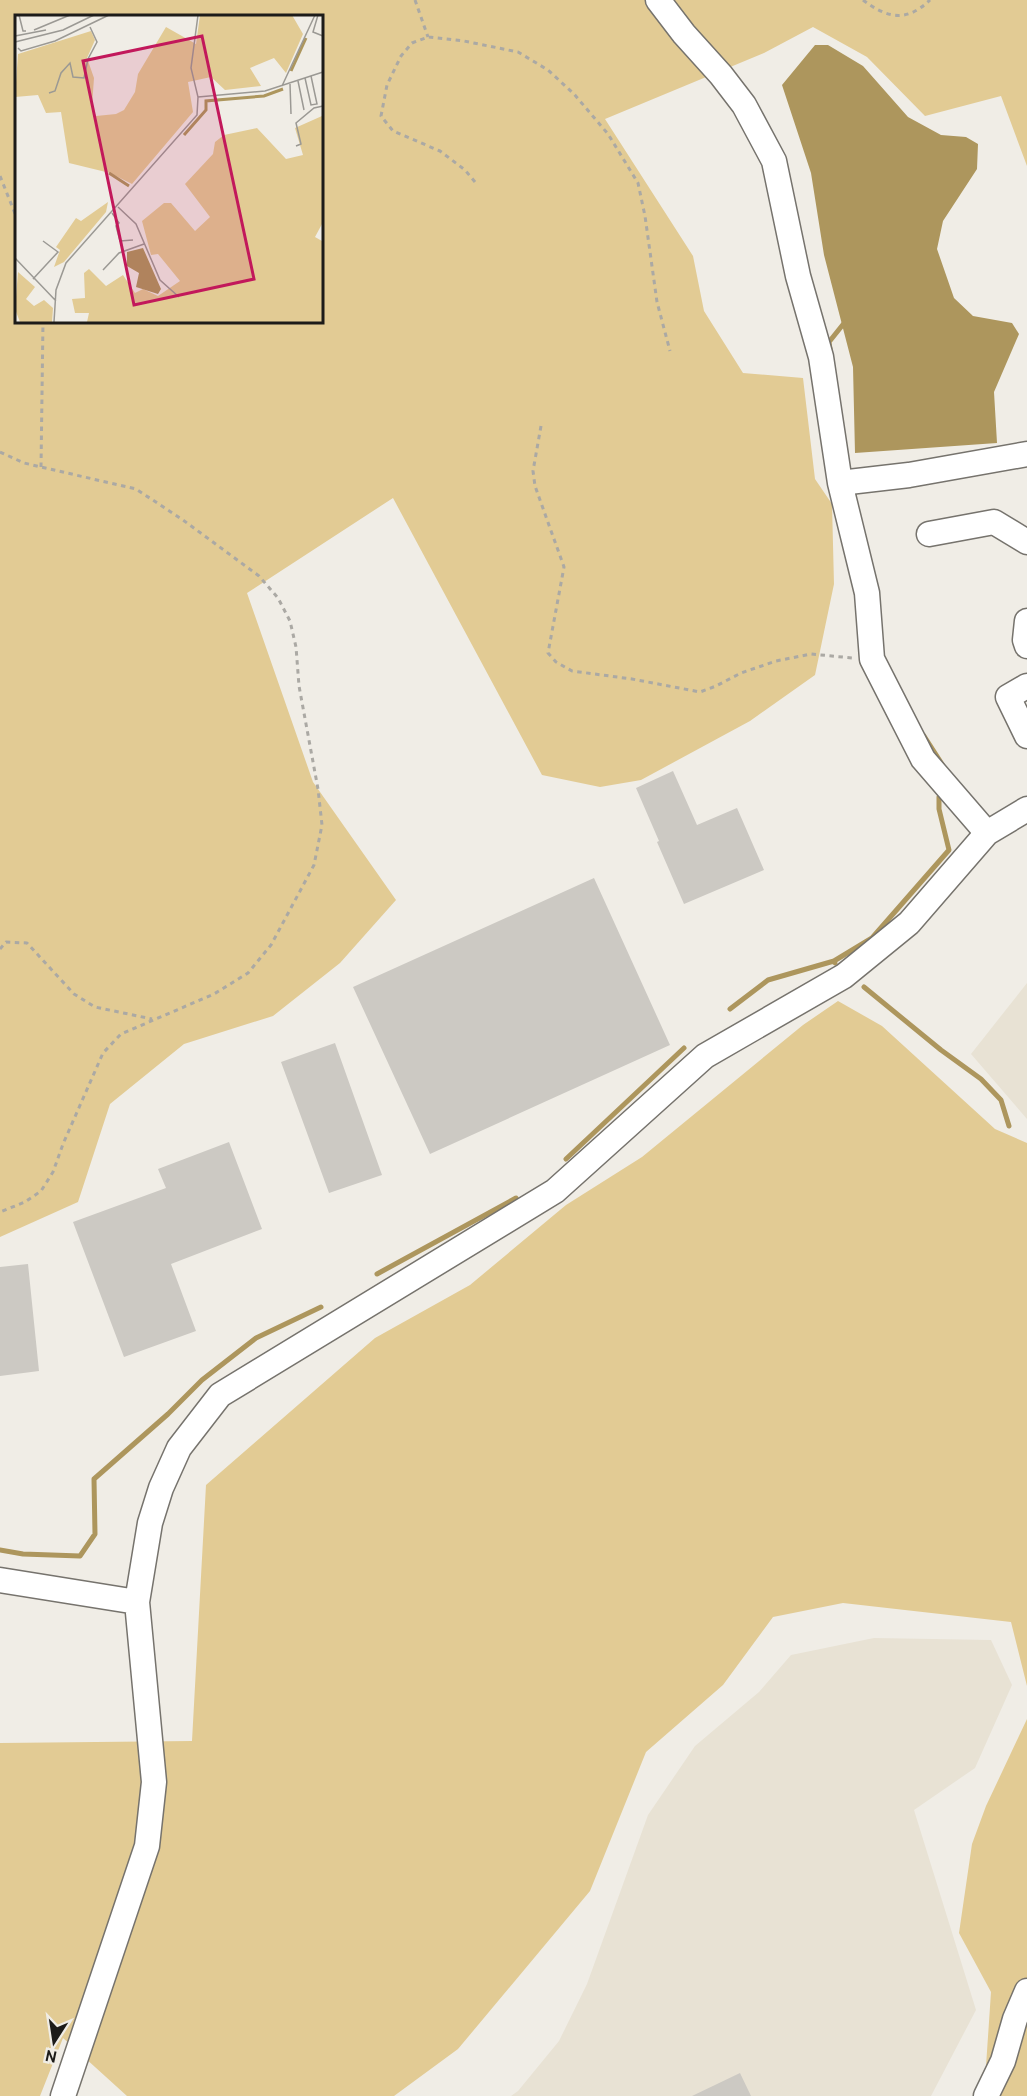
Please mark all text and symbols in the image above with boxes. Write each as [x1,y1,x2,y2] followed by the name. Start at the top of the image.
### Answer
[15,15,322,322] inset map
[24,2012,84,2072] north arrow
[43,2046,58,2067] text: N

